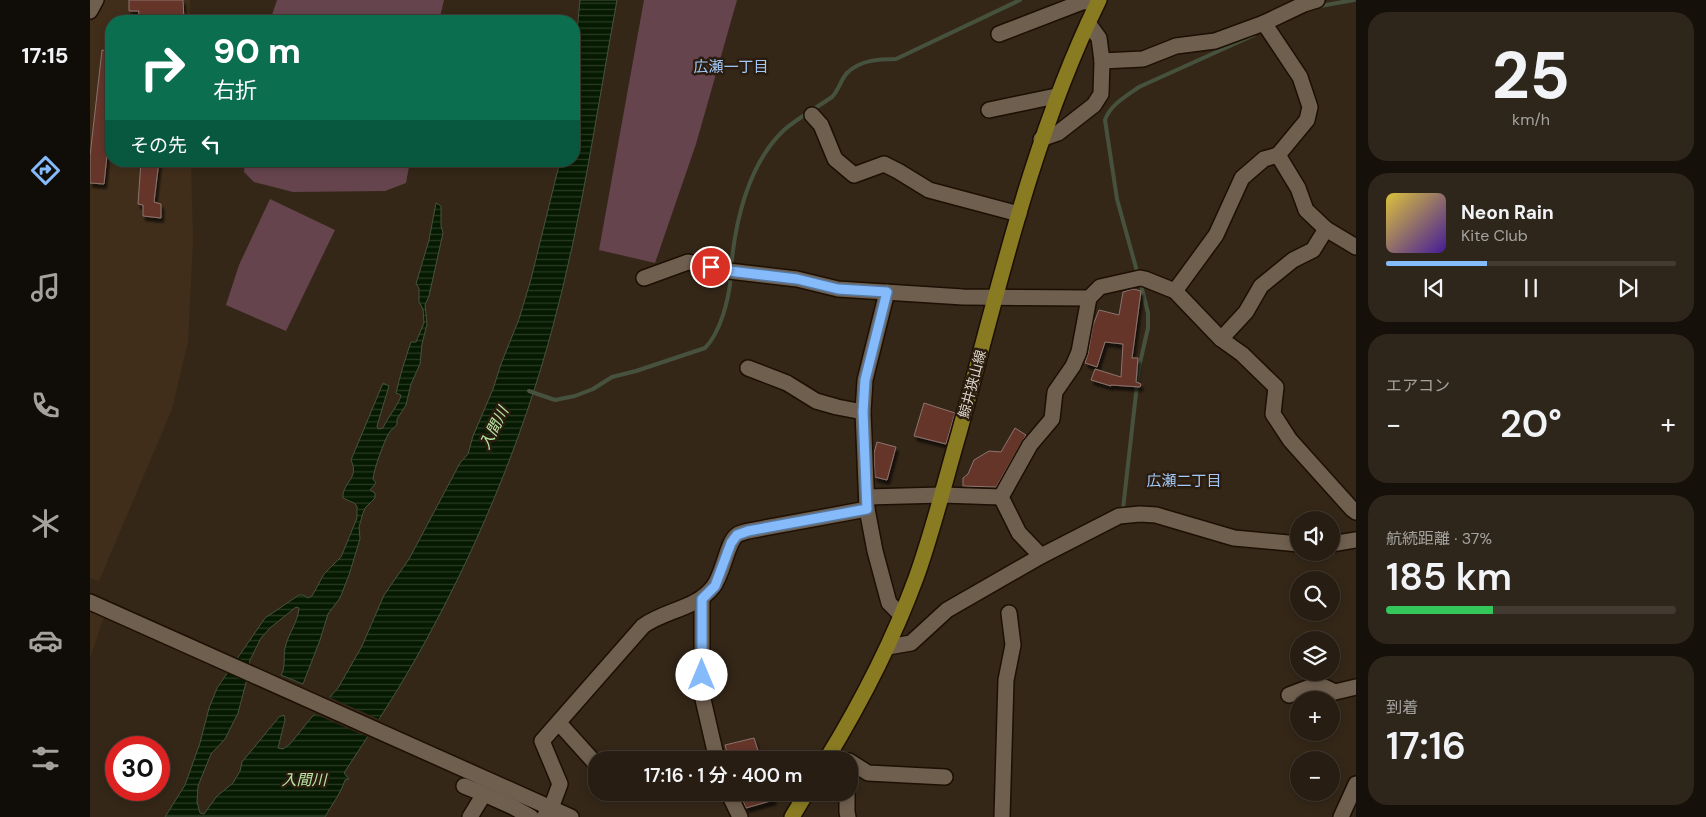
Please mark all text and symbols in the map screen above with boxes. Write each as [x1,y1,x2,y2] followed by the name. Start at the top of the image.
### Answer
[213,28,301,74] text: 90 m
[1492,34,1570,118] text: 25
[130,35,195,100] icon: right
[21,41,69,70] text: 17:15
[693,57,769,77] district label: 広瀬一丁目
[213,76,257,105] text: 右折
[1512,109,1550,130] text: km/h
[197,130,225,158] icon: left
[130,133,187,158] text: その先
[28,153,63,188] icon: directions
[1461,200,1554,225] text: Neon Rain
[1461,225,1528,246] text: Kite Club
[690,246,732,288] pin
[697,253,725,281] icon: arrive
[28,270,63,305] icon: music
[1420,274,1448,302] icon: previous
[1517,274,1545,302] icon: pause
[1614,274,1642,302] icon: next
[954,348,990,420] street label: 鯨井狭山線
[1386,375,1450,396] text: エアコン
[28,388,63,423] icon: phone
[1500,399,1562,449] text: 20°
[475,402,514,453] water label: 入間川
[1386,406,1401,443] text: −
[1661,406,1676,443] text: +
[1146,471,1222,491] district label: 広瀬二丁目
[28,506,63,541] icon: climate
[1290,511,1340,801] map controls
[1290,511,1340,561] button: sound
[1386,528,1492,549] text: 航続距離 · 37%
[1386,552,1512,602] text: 185 km
[1290,571,1340,621] button: search
[28,623,63,658] icon: car
[1290,631,1340,681] button: layers
[675,648,727,700] position arrow
[1290,691,1340,741] button: +
[1386,697,1418,718] text: 到着
[1386,721,1466,771] text: 17:16
[105,736,170,801] speed limit sign: 30
[28,741,63,776] icon: filters
[1290,751,1340,801] button: −
[644,763,802,788] text: 17:16 · 1 分 · 400 m
[281,770,328,790] water label: 入間川

